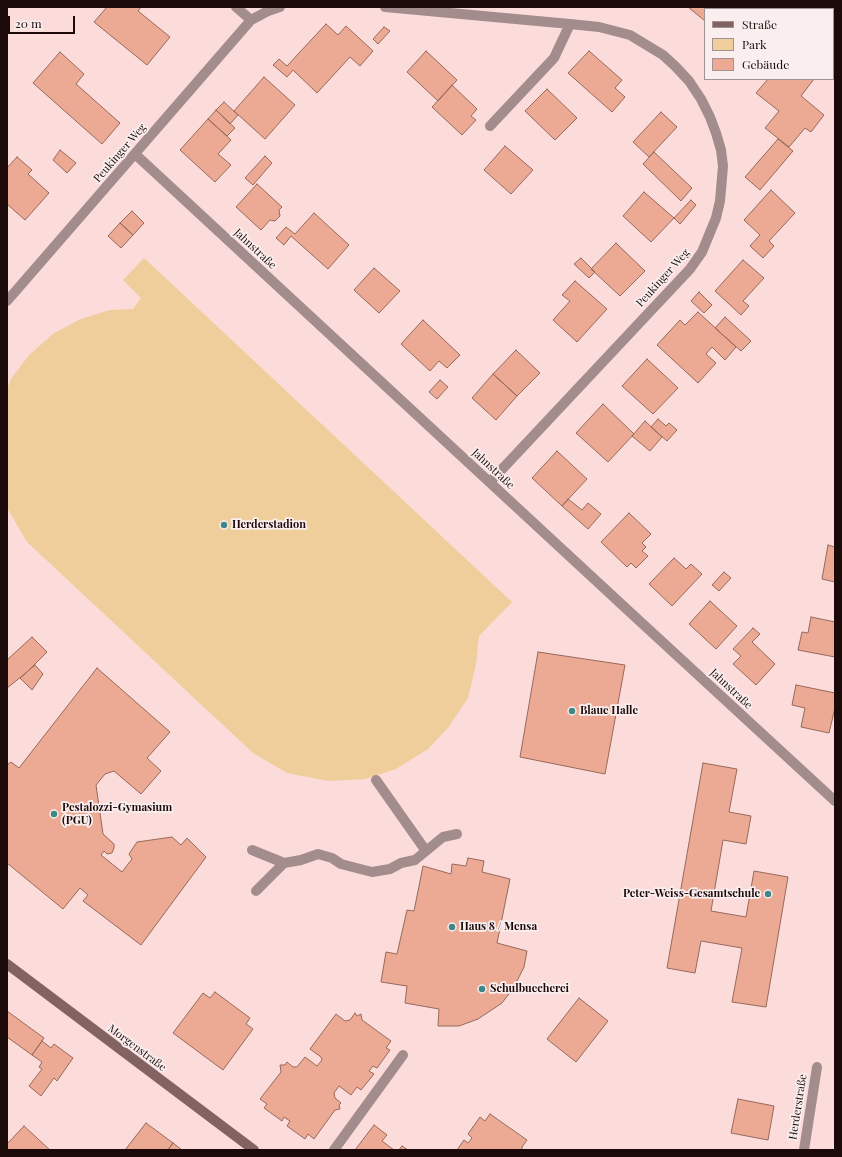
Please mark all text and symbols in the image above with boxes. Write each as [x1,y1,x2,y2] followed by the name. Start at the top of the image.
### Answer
[10,8,77,34] scale bar
[704,8,834,80] legend
[15,15,42,31] text: 20 m
[742,16,777,32] text: Straße
[742,36,767,52] text: Park
[742,56,789,72] text: Gebäude
[91,121,149,185] street label: Peukinger Weg
[231,226,279,272] street label: Jahnstraße
[634,246,692,310] street label: Peukinger Weg
[469,446,517,492] street label: Jahnstraße
[232,518,306,532] place label: Herderstadion
[219,520,229,530] marker: Herderstadion
[707,666,755,712] street label: Jahnstraße
[580,704,638,718] place label: Blaue Halle
[567,706,577,716] marker: Blaue Halle
[62,801,172,827] place label: Pestalozzi-Gymasium (PGU)
[49,809,59,819] marker: Pestalozzi-Gymasium (PGU)
[623,887,760,901] place label: Peter-Weiss-Gesamtschule
[763,889,773,899] marker: Peter-Weiss-Gesamtschule
[460,920,537,934] place label: Haus 8 / Mensa
[447,922,457,932] marker: Haus 8 / Mensa
[490,982,569,996] place label: Schulbuecherei
[477,984,487,994] marker: Schulbuecherei
[105,1022,169,1074] street label: Morgenstraße
[786,1073,810,1141] street label: Herderstraße

